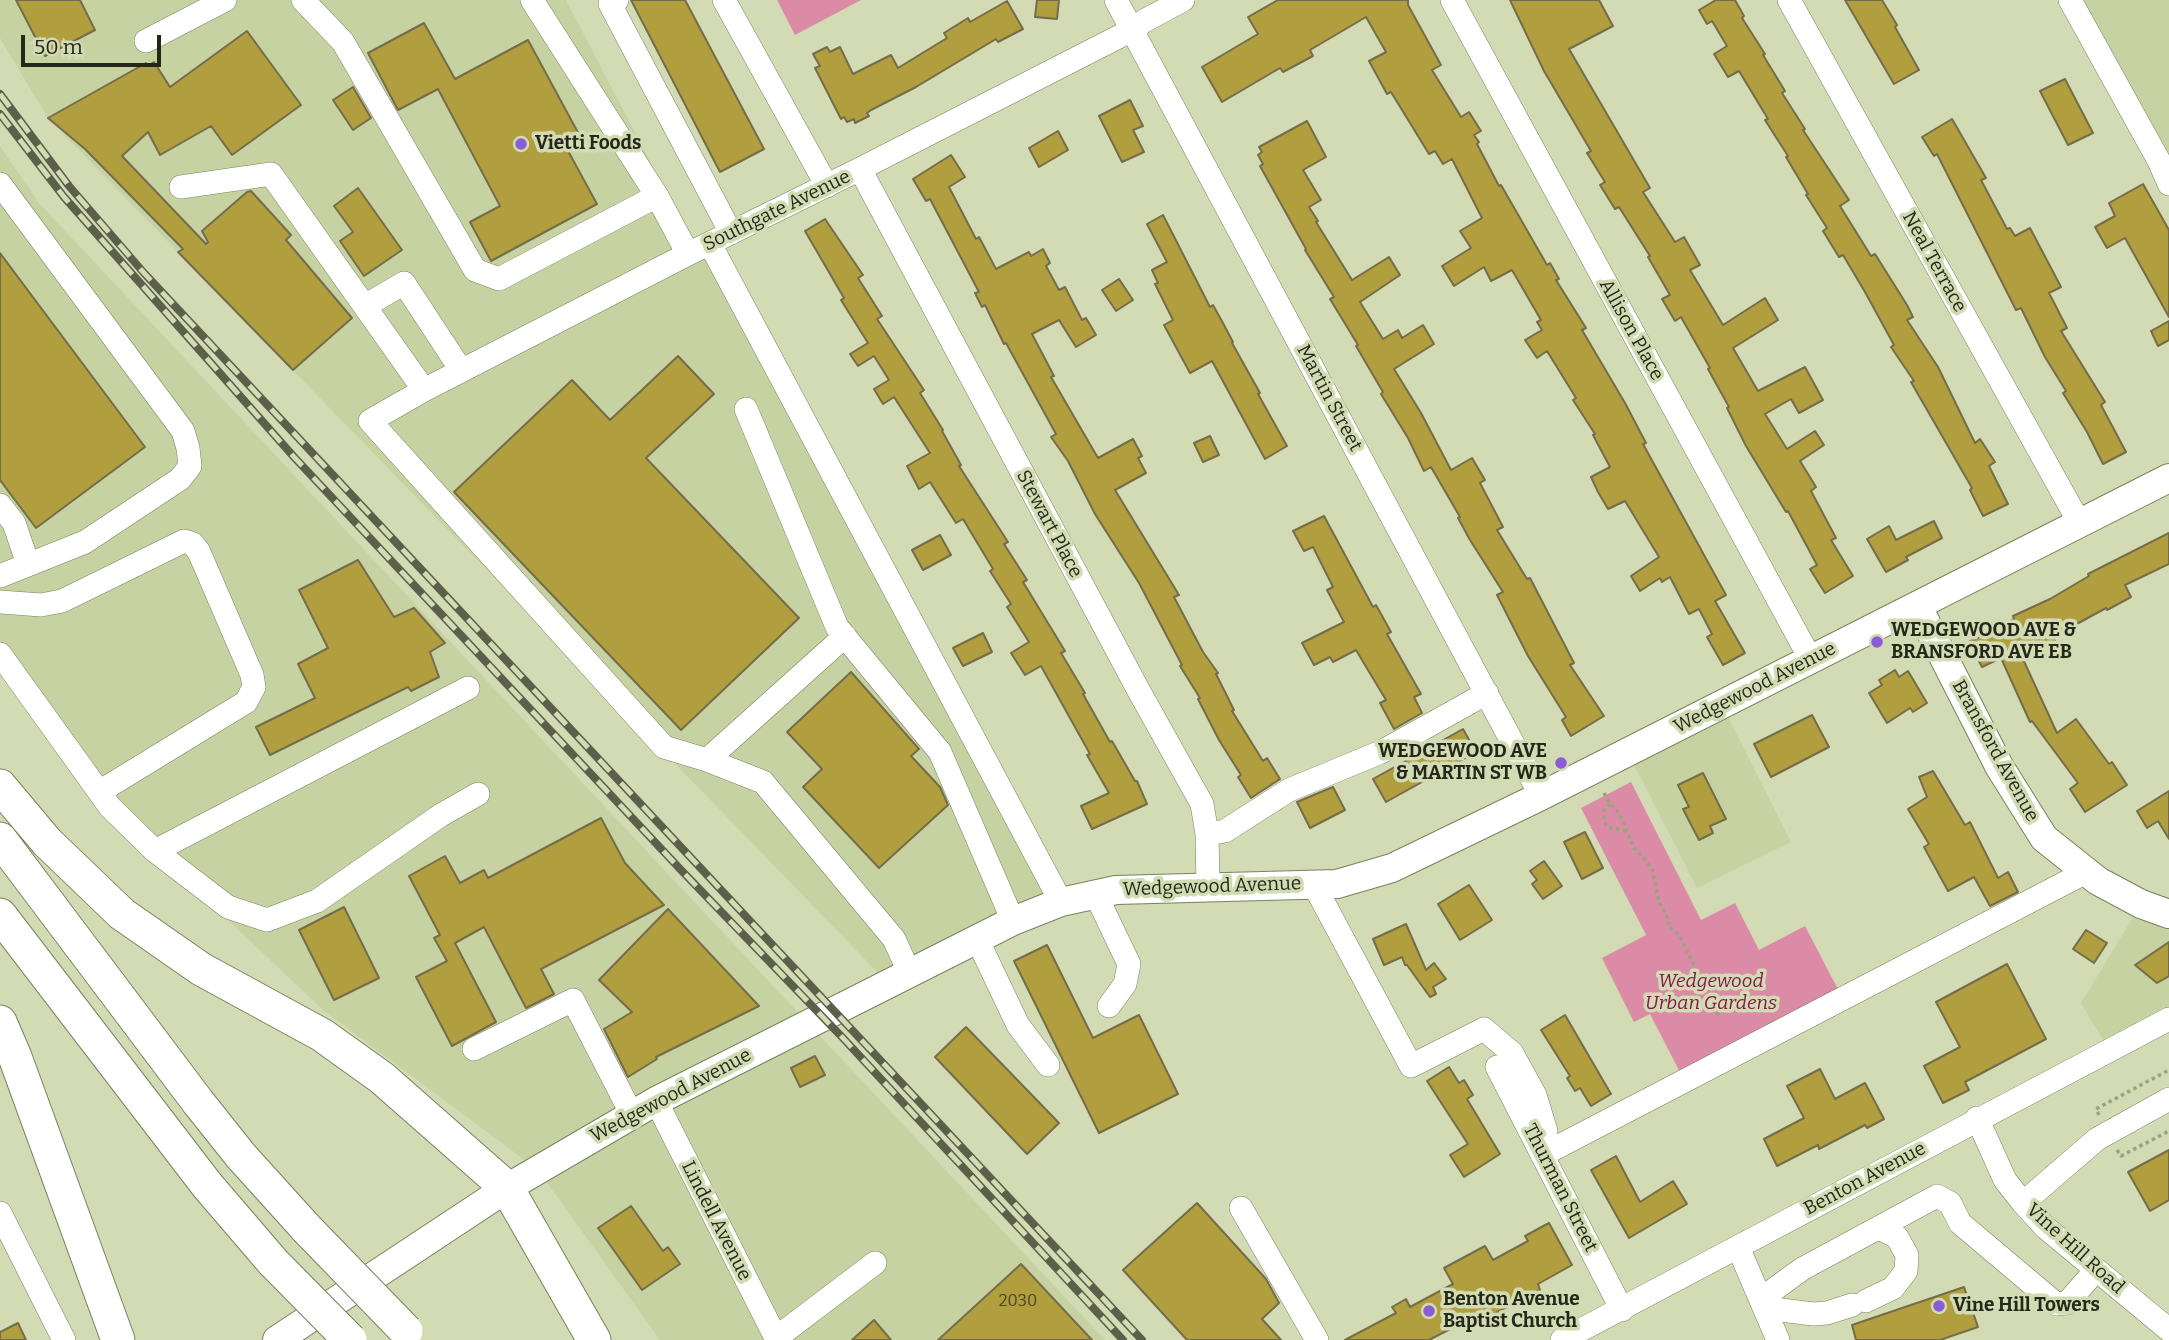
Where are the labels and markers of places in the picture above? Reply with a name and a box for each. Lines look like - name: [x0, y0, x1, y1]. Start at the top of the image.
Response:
- place label: Vietti Foods: [535, 133, 641, 155]
- marker: Vietti Foods: [513, 136, 529, 152]
- place label: WEDGEWOOD AVE & BRANSFORD AVE EB: [1891, 620, 2076, 664]
- marker: WEDGEWOOD AVE & BRANSFORD AVE EB: [1869, 634, 1885, 650]
- place label: WEDGEWOOD AVE & MARTIN ST WB: [1378, 741, 1547, 785]
- marker: WEDGEWOOD AVE & MARTIN ST WB: [1553, 755, 1569, 771]
- place label: Benton Avenue Baptist Church: [1443, 1289, 1580, 1333]
- place label: Vine Hill Towers: [1953, 1295, 2100, 1317]
- marker: Vine Hill Towers: [1931, 1298, 1947, 1314]
- marker: Benton Avenue Baptist Church: [1421, 1303, 1437, 1319]

